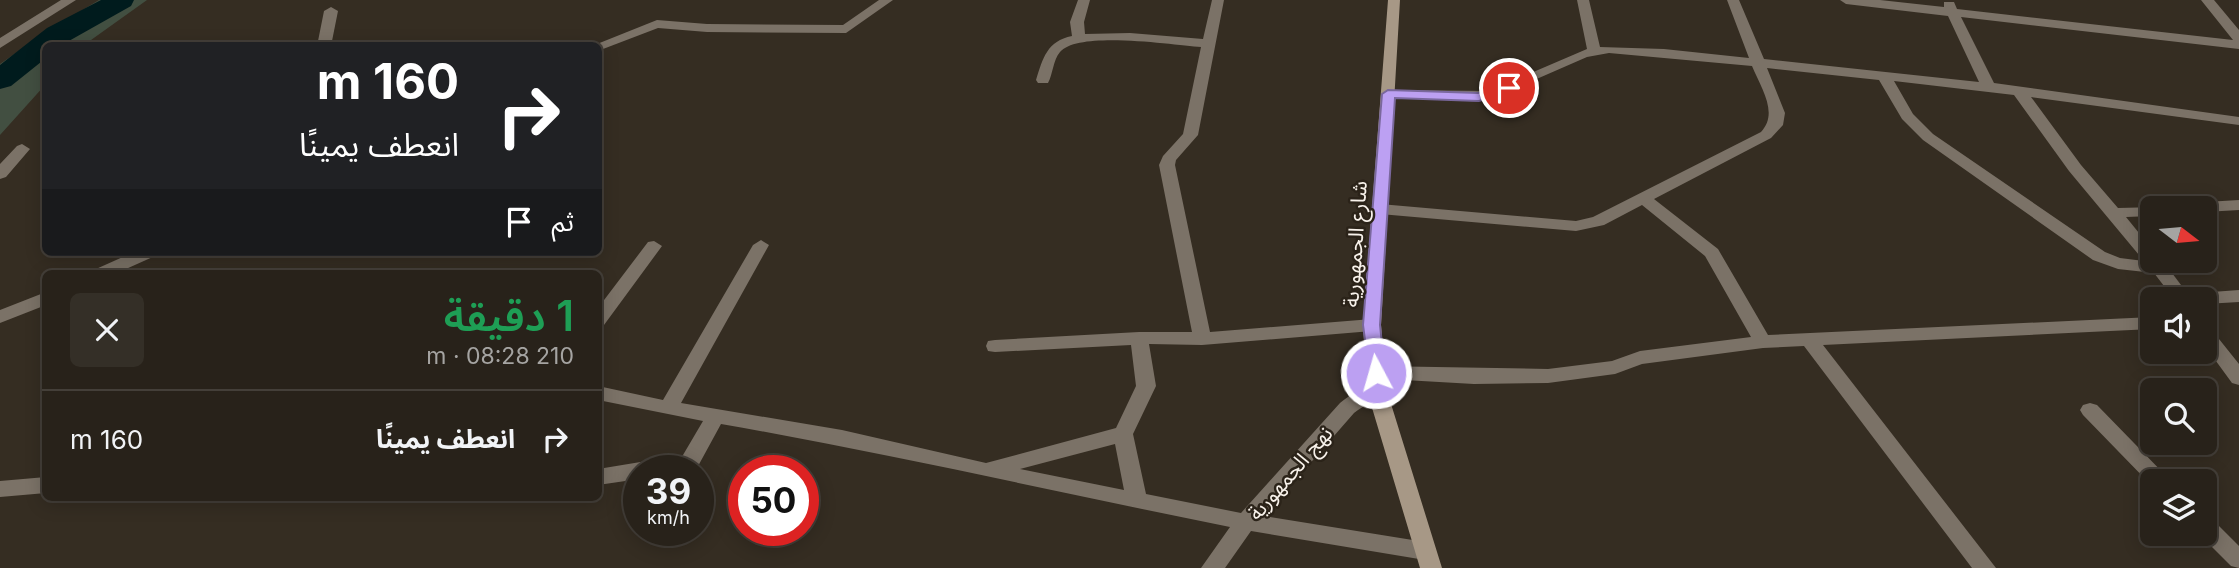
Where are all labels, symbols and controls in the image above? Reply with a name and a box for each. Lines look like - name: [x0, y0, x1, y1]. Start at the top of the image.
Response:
- text: 160 m: [317, 52, 459, 111]
- pin: [1479, 58, 1539, 118]
- icon: arrive: [1490, 69, 1528, 107]
- icon: right: [483, 70, 574, 161]
- text: انعطف يمينًا: [299, 125, 459, 164]
- street label: شارع الجمهورية: [1338, 180, 1375, 308]
- north arrow: [2140, 196, 2217, 273]
- map controls: [2140, 196, 2217, 546]
- icon: arrive: [500, 203, 538, 241]
- text: ثم: [552, 206, 574, 237]
- button: sound: [2140, 287, 2217, 364]
- text: 1 دقيقة: [444, 290, 574, 341]
- button: close: [70, 293, 144, 367]
- position arrow: [1339, 336, 1413, 410]
- text: 210 m · 08:28: [426, 342, 574, 370]
- button: search: [2140, 378, 2217, 455]
- icon: right: [536, 420, 574, 458]
- street label: نهج الجمهورية: [1243, 421, 1340, 527]
- text: انعطف يمينًا: [376, 423, 515, 454]
- text: 160 m: [70, 424, 143, 455]
- speed limit sign: 50: [728, 455, 819, 546]
- button: layers: [2140, 469, 2217, 546]
- text: 39: [646, 470, 691, 512]
- text: km/h: [647, 507, 690, 528]

